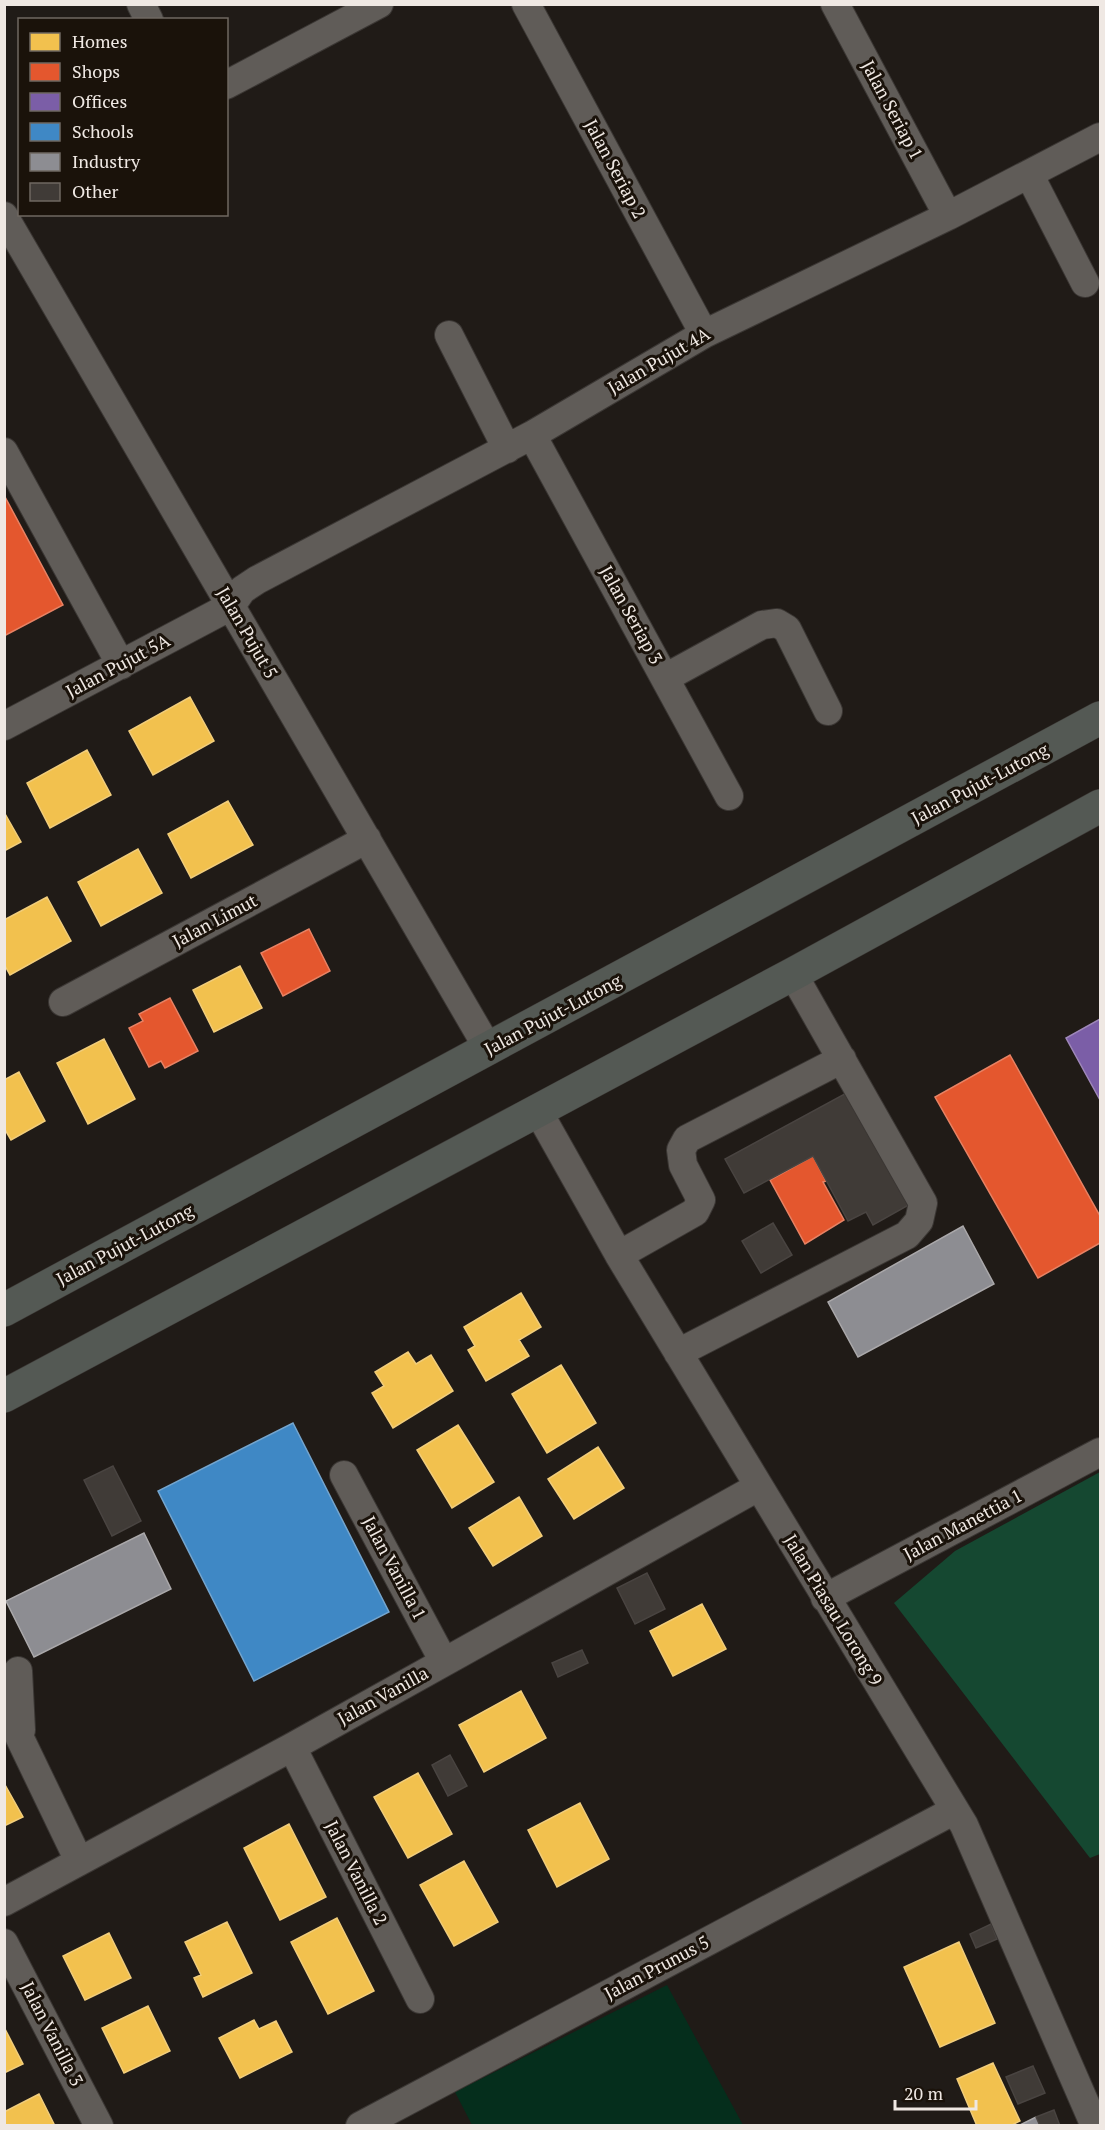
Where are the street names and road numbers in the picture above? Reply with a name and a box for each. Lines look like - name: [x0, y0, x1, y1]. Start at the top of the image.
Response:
- street label: Jalan Seriap 1: [857, 56, 929, 163]
- street label: Jalan Seriap 2: [580, 115, 652, 222]
- street label: Jalan Pujut 4A: [603, 321, 715, 399]
- street label: Jalan Seriap 3: [595, 561, 669, 668]
- street label: Jalan Pujut 5: [212, 582, 284, 683]
- street label: Jalan Pujut 5A: [61, 627, 174, 703]
- street label: Jalan Pujut-Lutong: [907, 737, 1053, 829]
- street label: Jalan Limut: [168, 888, 261, 952]
- street label: Jalan Pujut-Lutong: [480, 968, 626, 1060]
- street label: Jalan Pujut-Lutong: [52, 1198, 198, 1290]
- street label: Jalan Manettia 1: [899, 1483, 1026, 1565]
- street label: Jalan Vanilla 1: [357, 1511, 432, 1624]
- street label: Jalan Piasau Lorong 9: [779, 1529, 889, 1690]
- street label: Jalan Vanilla: [333, 1660, 432, 1730]
- street label: Jalan Vanilla 2: [320, 1816, 394, 1929]
- street label: Jalan Prunus 5: [600, 1929, 713, 2005]
- street label: Jalan Vanilla 3: [16, 1977, 90, 2090]

